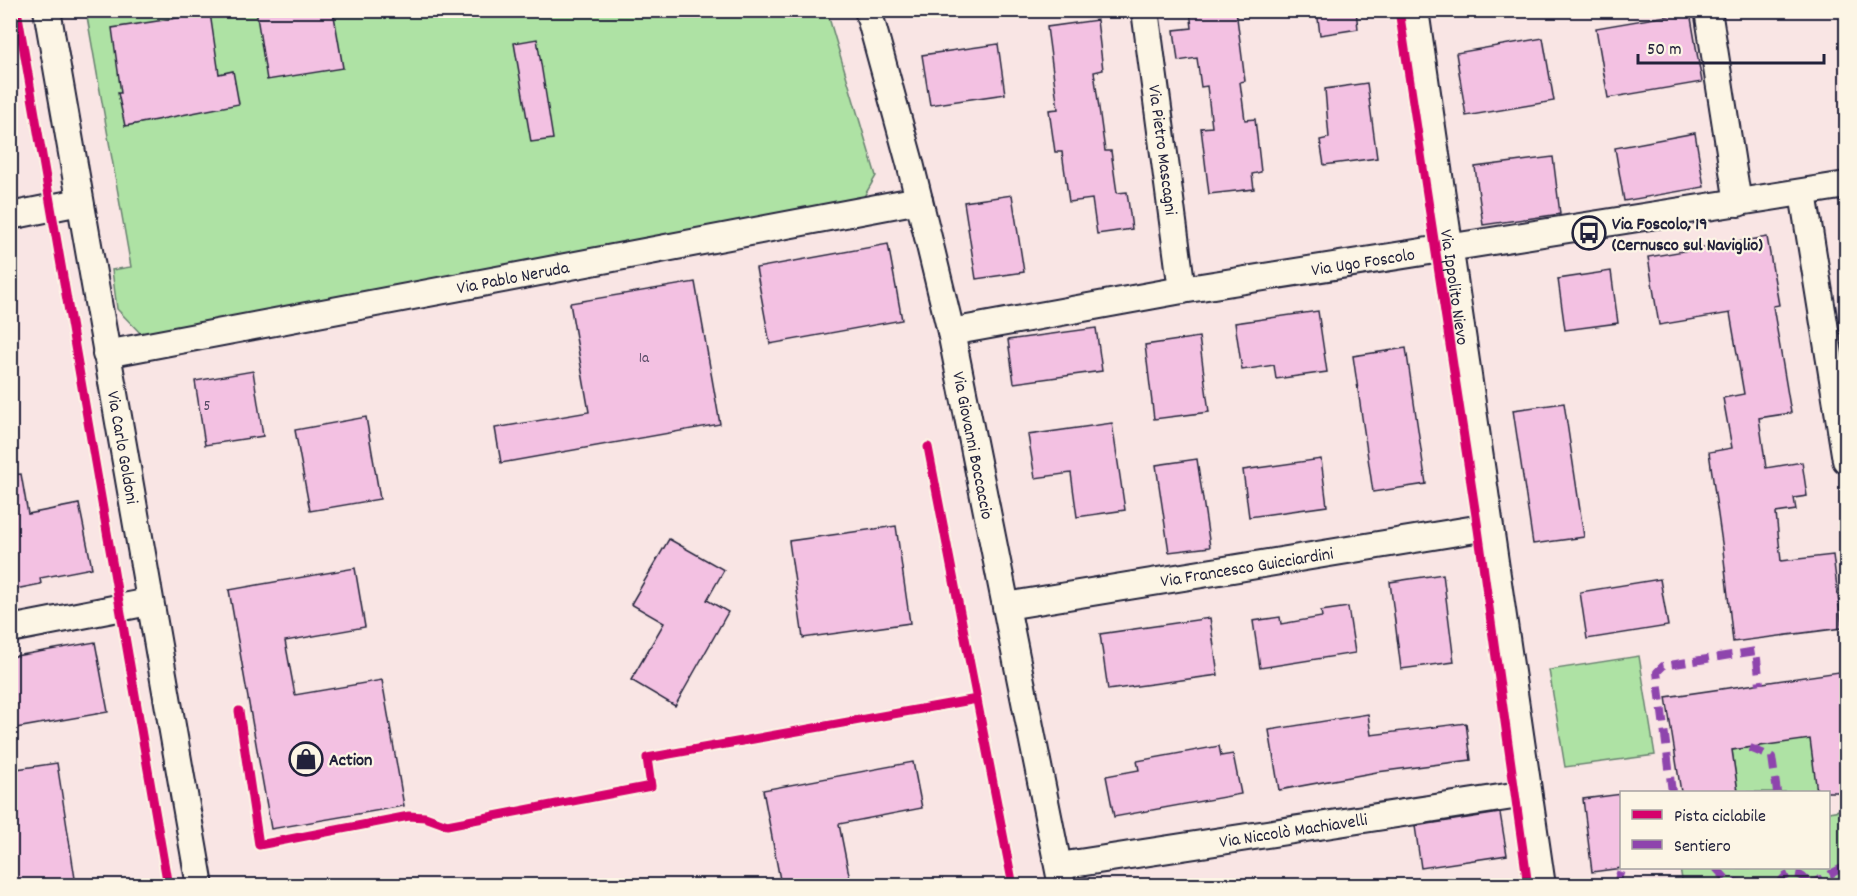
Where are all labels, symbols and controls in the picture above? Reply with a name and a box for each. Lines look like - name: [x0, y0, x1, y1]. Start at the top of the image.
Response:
- scale bar: [1638, 27, 1824, 65]
- text: 50 m: [1647, 38, 1682, 63]
- street label: Via Pietro Mascagni: [1140, 83, 1182, 217]
- place label: Via Foscolo, 19 (Cernusco sul Naviglio): [1612, 213, 1763, 259]
- bus stop icon: Via Foscolo, 19 (Cernusco sul Naviglio): [1571, 215, 1607, 251]
- street label: Via Ippolito Nievo: [1432, 228, 1473, 347]
- street label: Via Ugo Foscolo: [1310, 243, 1417, 284]
- street label: Via Pablo Neruda: [455, 256, 572, 302]
- house number: 1a: [639, 348, 650, 370]
- street label: Via Giovanni Boccaccio: [944, 370, 998, 522]
- street label: Via Carlo Goldoni: [99, 389, 143, 506]
- house number: 5: [204, 396, 211, 418]
- street label: Via Francesco Guicciardini: [1159, 543, 1335, 595]
- shop icon: Action: [288, 741, 324, 777]
- place label: Action: [329, 749, 372, 774]
- legend: [1620, 791, 1830, 869]
- text: Pista ciclabile: [1674, 805, 1766, 830]
- street label: Via Niccolò Machiavelli: [1218, 809, 1369, 856]
- text: Sentiero: [1674, 835, 1731, 860]

